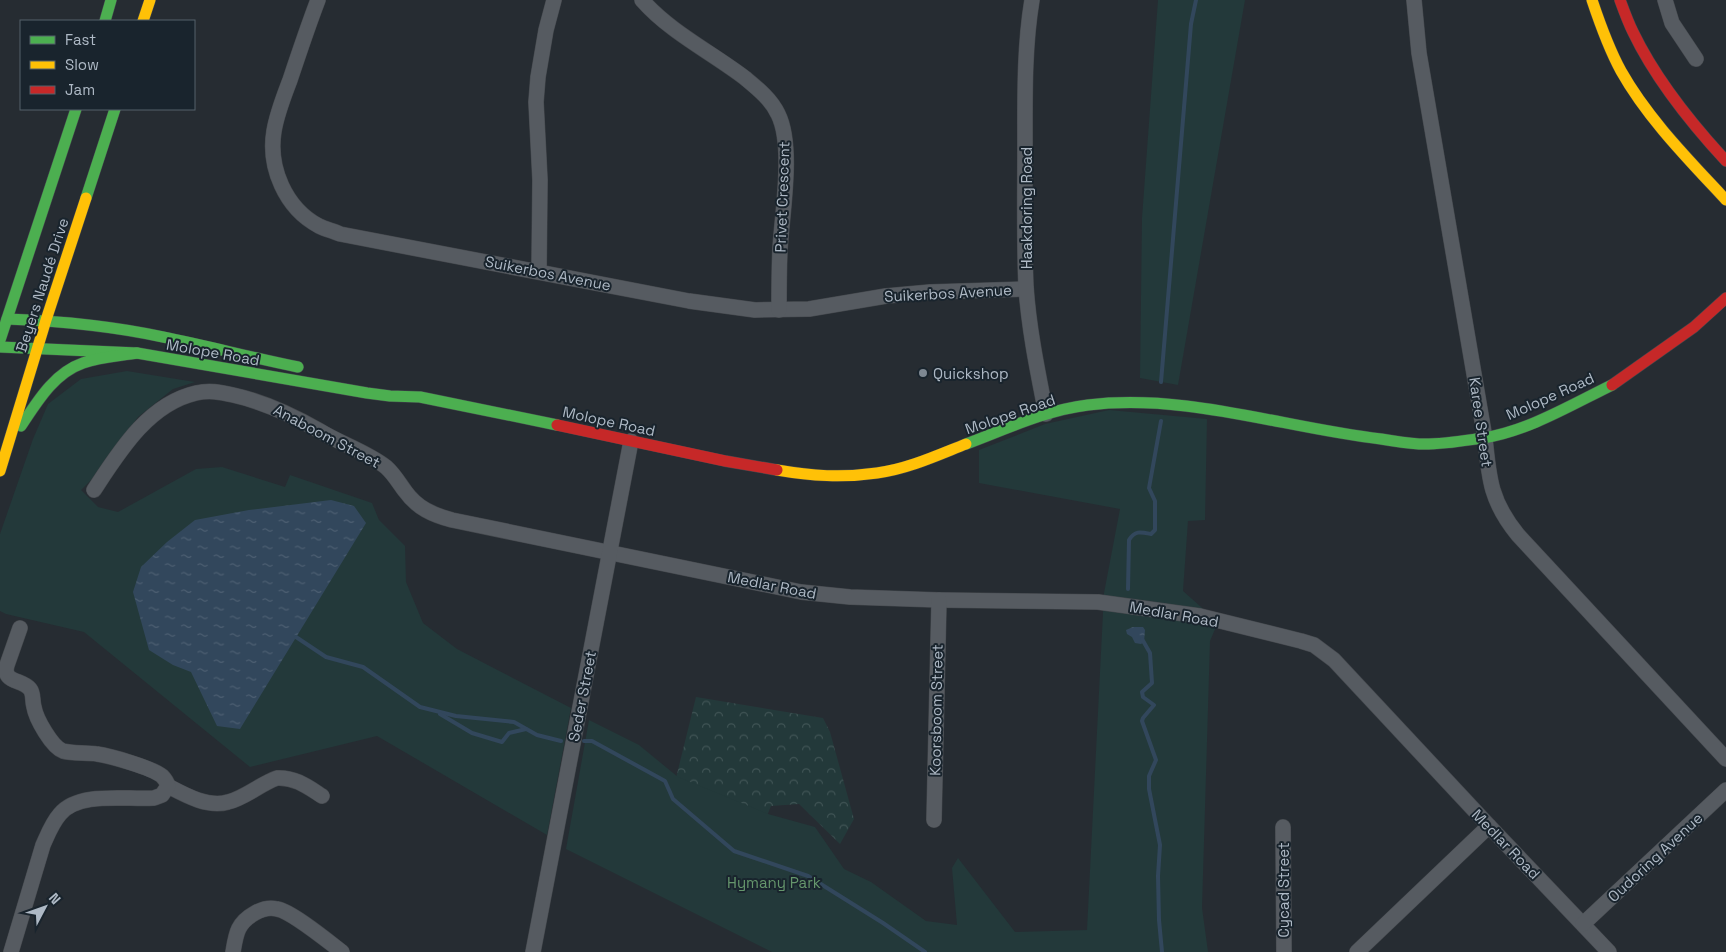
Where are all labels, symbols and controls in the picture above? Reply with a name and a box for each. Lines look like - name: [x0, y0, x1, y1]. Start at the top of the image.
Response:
- legend: [20, 20, 195, 110]
- text: Fast: [65, 30, 96, 49]
- text: Slow: [65, 55, 99, 74]
- text: Jam: [65, 80, 95, 99]
- street label: Privet Crescent: [771, 141, 793, 253]
- street label: Haakdoring Road: [1017, 147, 1036, 269]
- street label: Beyers Naudé Drive: [11, 215, 73, 355]
- street label: Suikerbos Avenue: [483, 251, 613, 295]
- street label: Suikerbos Avenue: [884, 280, 1012, 306]
- street label: Molope Road: [165, 334, 261, 370]
- place label: Quickshop: [933, 364, 1009, 383]
- marker: Quickshop: [917, 367, 929, 379]
- street label: Molope Road: [1503, 368, 1597, 424]
- street label: Karee Street: [1465, 376, 1497, 468]
- street label: Molope Road: [962, 390, 1058, 438]
- street label: Anaboom Street: [270, 400, 384, 472]
- street label: Molope Road: [561, 402, 657, 440]
- street label: Medlar Road: [726, 567, 818, 603]
- street label: Medlar Road: [1128, 597, 1220, 631]
- street label: Koorsboom Street: [925, 644, 947, 776]
- street label: Seder Street: [564, 649, 600, 743]
- street label: Medlar Road: [1468, 805, 1544, 883]
- street label: Oudoring Avenue: [1604, 808, 1707, 906]
- street label: Cycad Street: [1274, 842, 1293, 938]
- park label: Hymany Park: [727, 873, 821, 892]
- north arrow: [20, 882, 70, 932]
- text: N: [45, 889, 65, 908]

